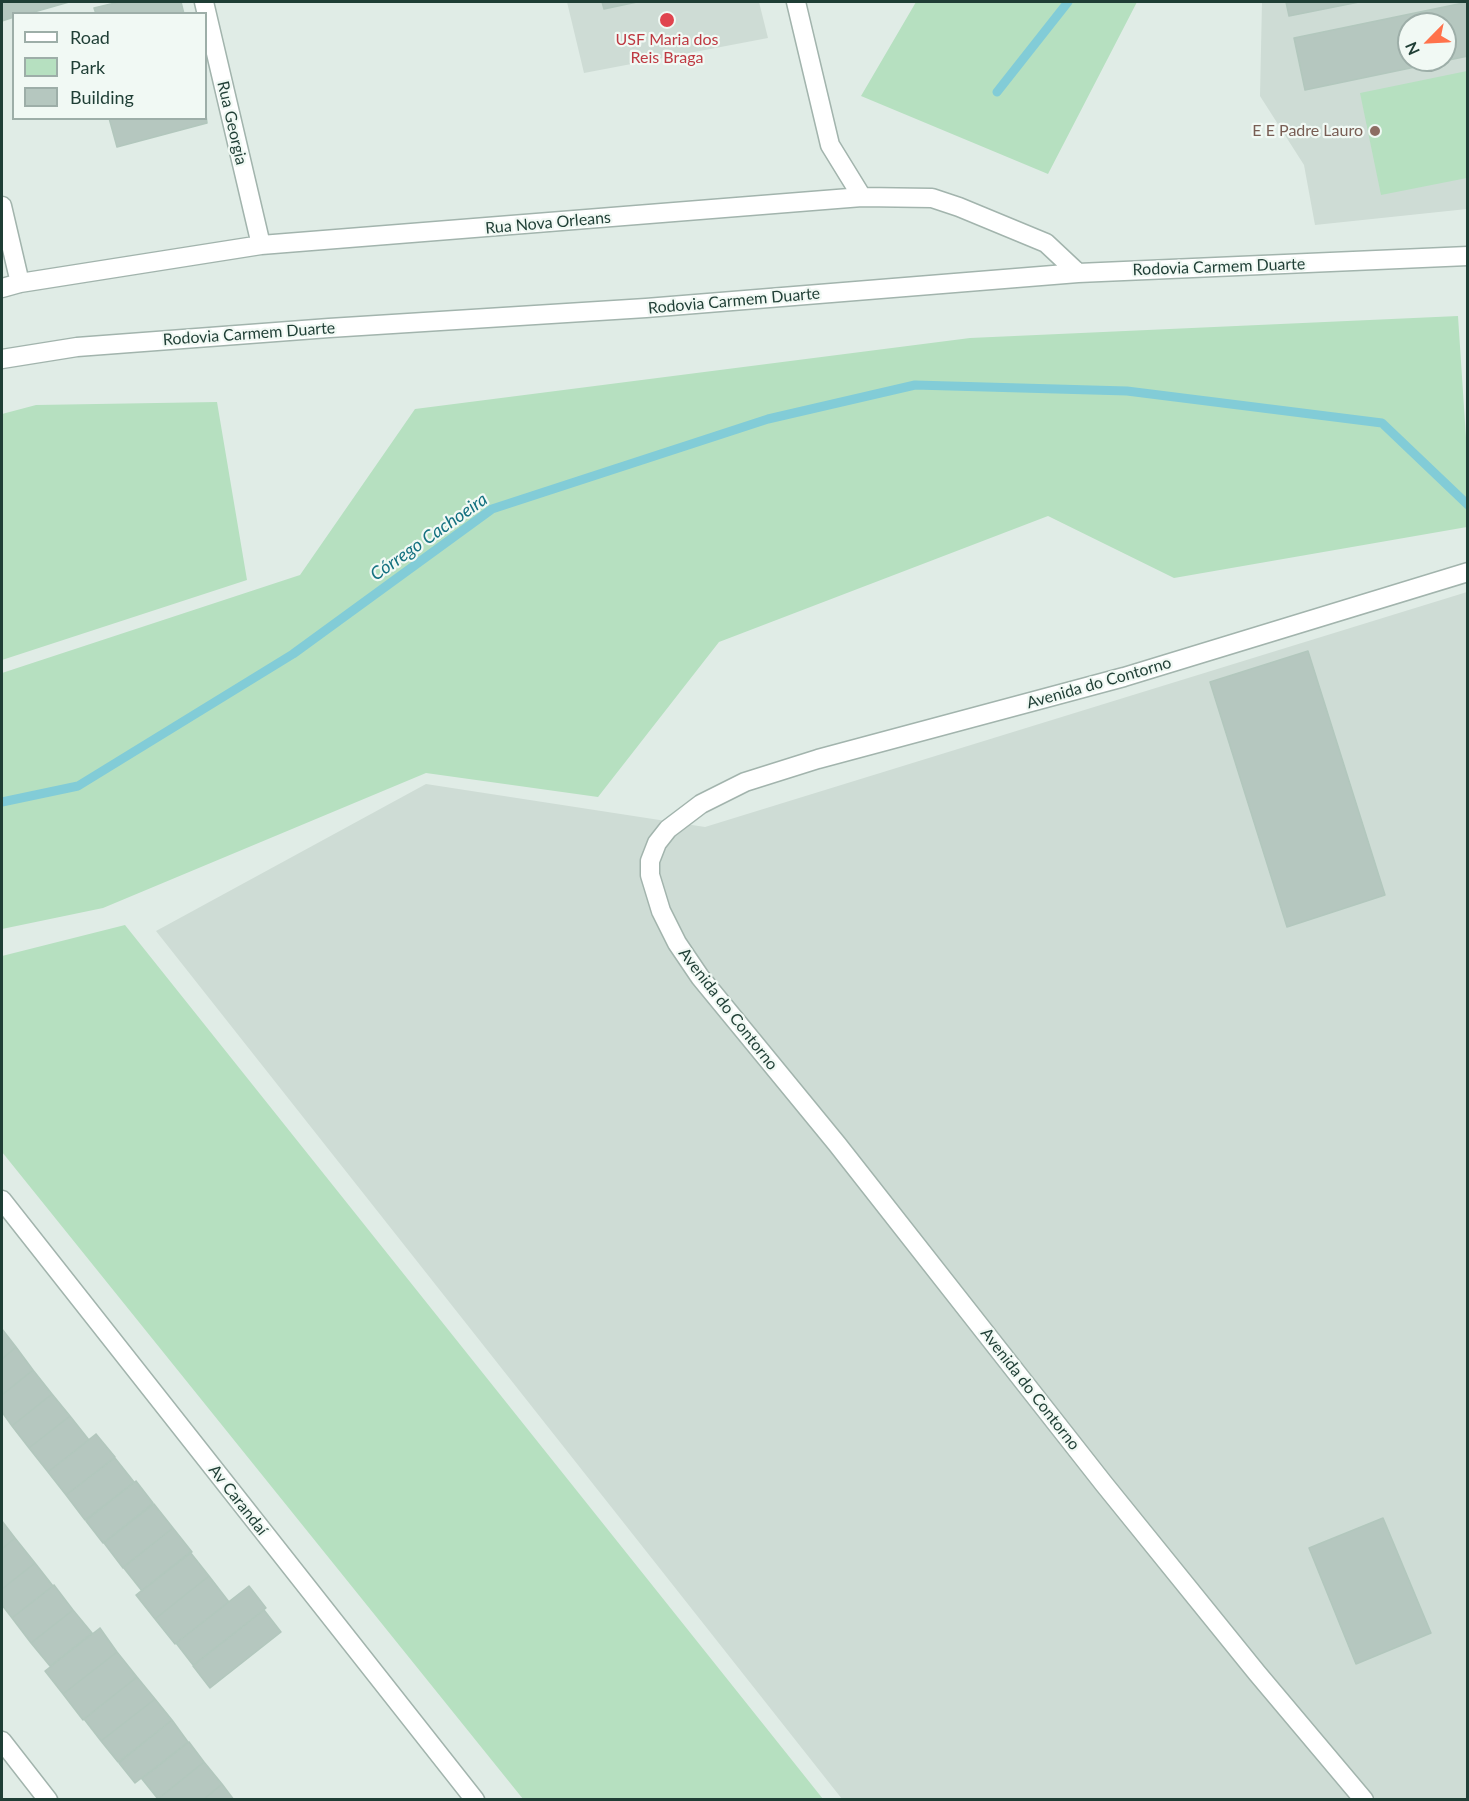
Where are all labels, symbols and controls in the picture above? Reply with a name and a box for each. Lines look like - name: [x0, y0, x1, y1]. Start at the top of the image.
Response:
- marker: USF Maria dos Reis Braga: [658, 11, 676, 29]
- legend: [12, 12, 207, 120]
- north arrow: [1397, 12, 1457, 72]
- text: Road: [70, 26, 110, 48]
- place label: USF Maria dos Reis Braga: [616, 30, 718, 68]
- text: N: [1401, 39, 1423, 58]
- text: Park: [70, 56, 105, 78]
- street label: Rua Georgia: [213, 79, 251, 167]
- text: Building: [70, 86, 134, 108]
- place label: E E Padre Lauro: [1252, 121, 1363, 141]
- marker: E E Padre Lauro: [1368, 124, 1382, 138]
- street label: Rua Nova Orleans: [484, 208, 612, 238]
- street label: Rodovia Carmem Duarte: [1132, 254, 1306, 280]
- street label: Rodovia Carmem Duarte: [647, 284, 821, 318]
- street label: Rodovia Carmem Duarte: [162, 318, 336, 350]
- water label: Córrego Cachoeira: [366, 489, 492, 585]
- street label: Avenida do Contorno: [1024, 653, 1174, 713]
- street label: Avenida do Contorno: [674, 944, 782, 1074]
- street label: Avenida do Contorno: [976, 1324, 1084, 1454]
- street label: Av Carandaí: [204, 1461, 272, 1539]

